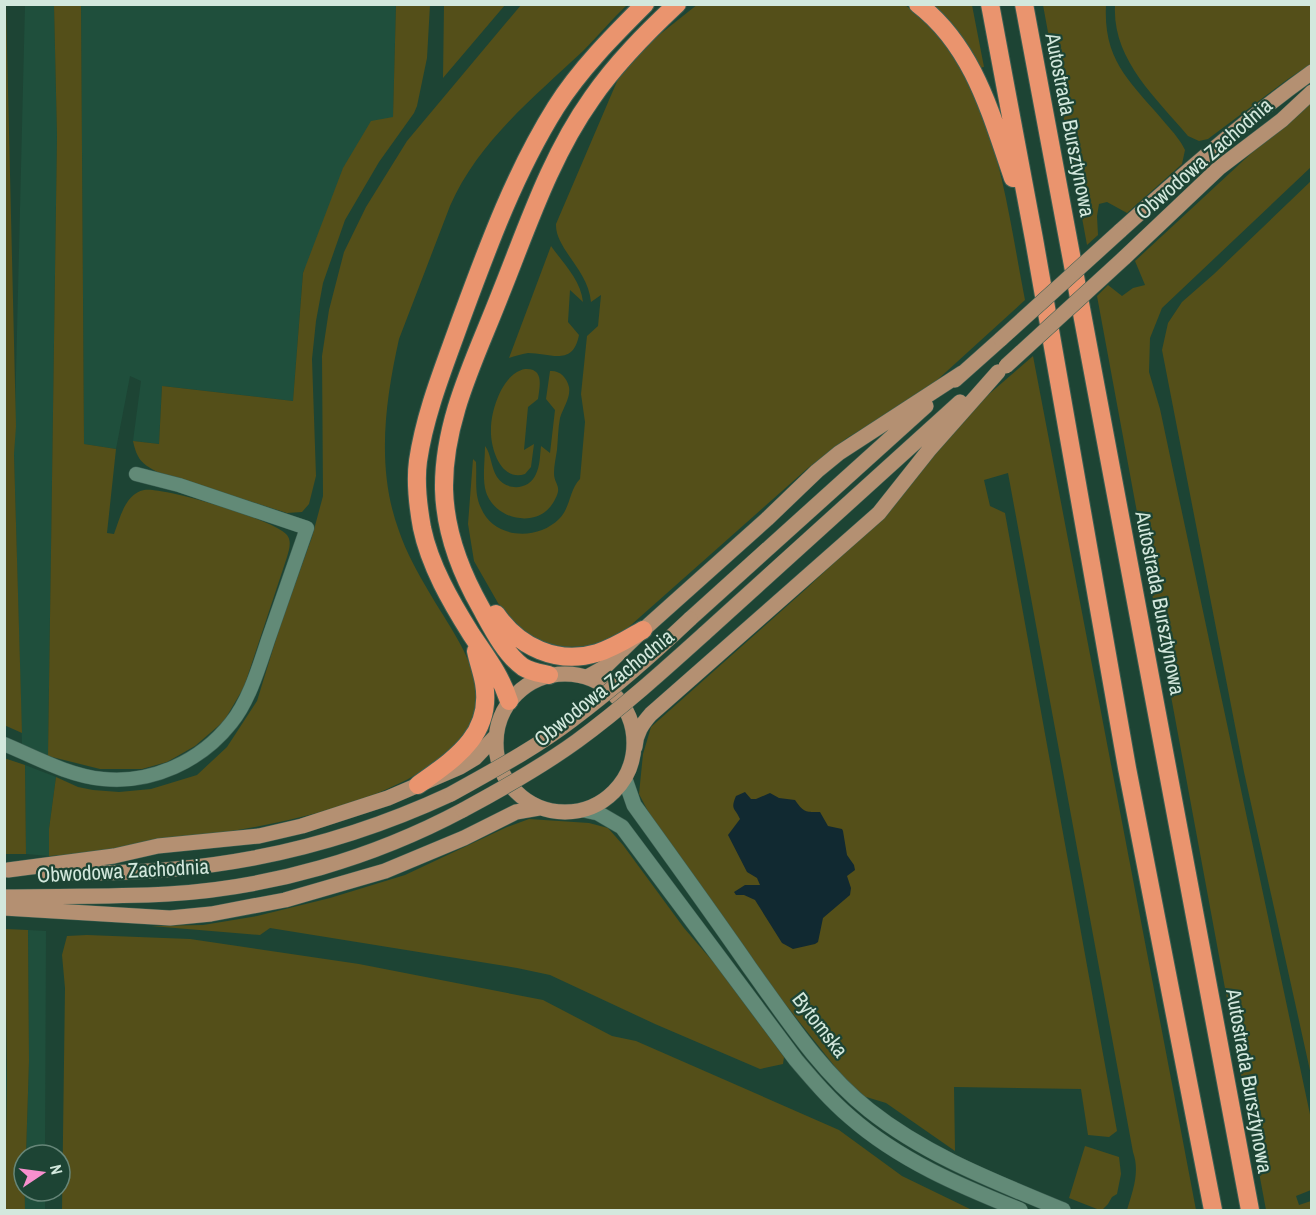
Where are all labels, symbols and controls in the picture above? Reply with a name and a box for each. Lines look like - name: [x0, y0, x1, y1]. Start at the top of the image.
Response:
- street label: Autostrada Bursztynowa: [1038, 30, 1103, 220]
- street label: Obwodowa Zachodnia: [1129, 91, 1279, 226]
- street label: Autostrada Bursztynowa: [1128, 508, 1193, 698]
- street label: Obwodowa Zachodnia: [528, 622, 680, 753]
- street label: Obwodowa Zachodnia: [36, 851, 210, 889]
- street label: Bytomska: [786, 986, 855, 1064]
- street label: Autostrada Bursztynowa: [1219, 986, 1280, 1176]
- north arrow: [12, 1143, 72, 1203]
- text: N: [45, 1163, 68, 1177]

